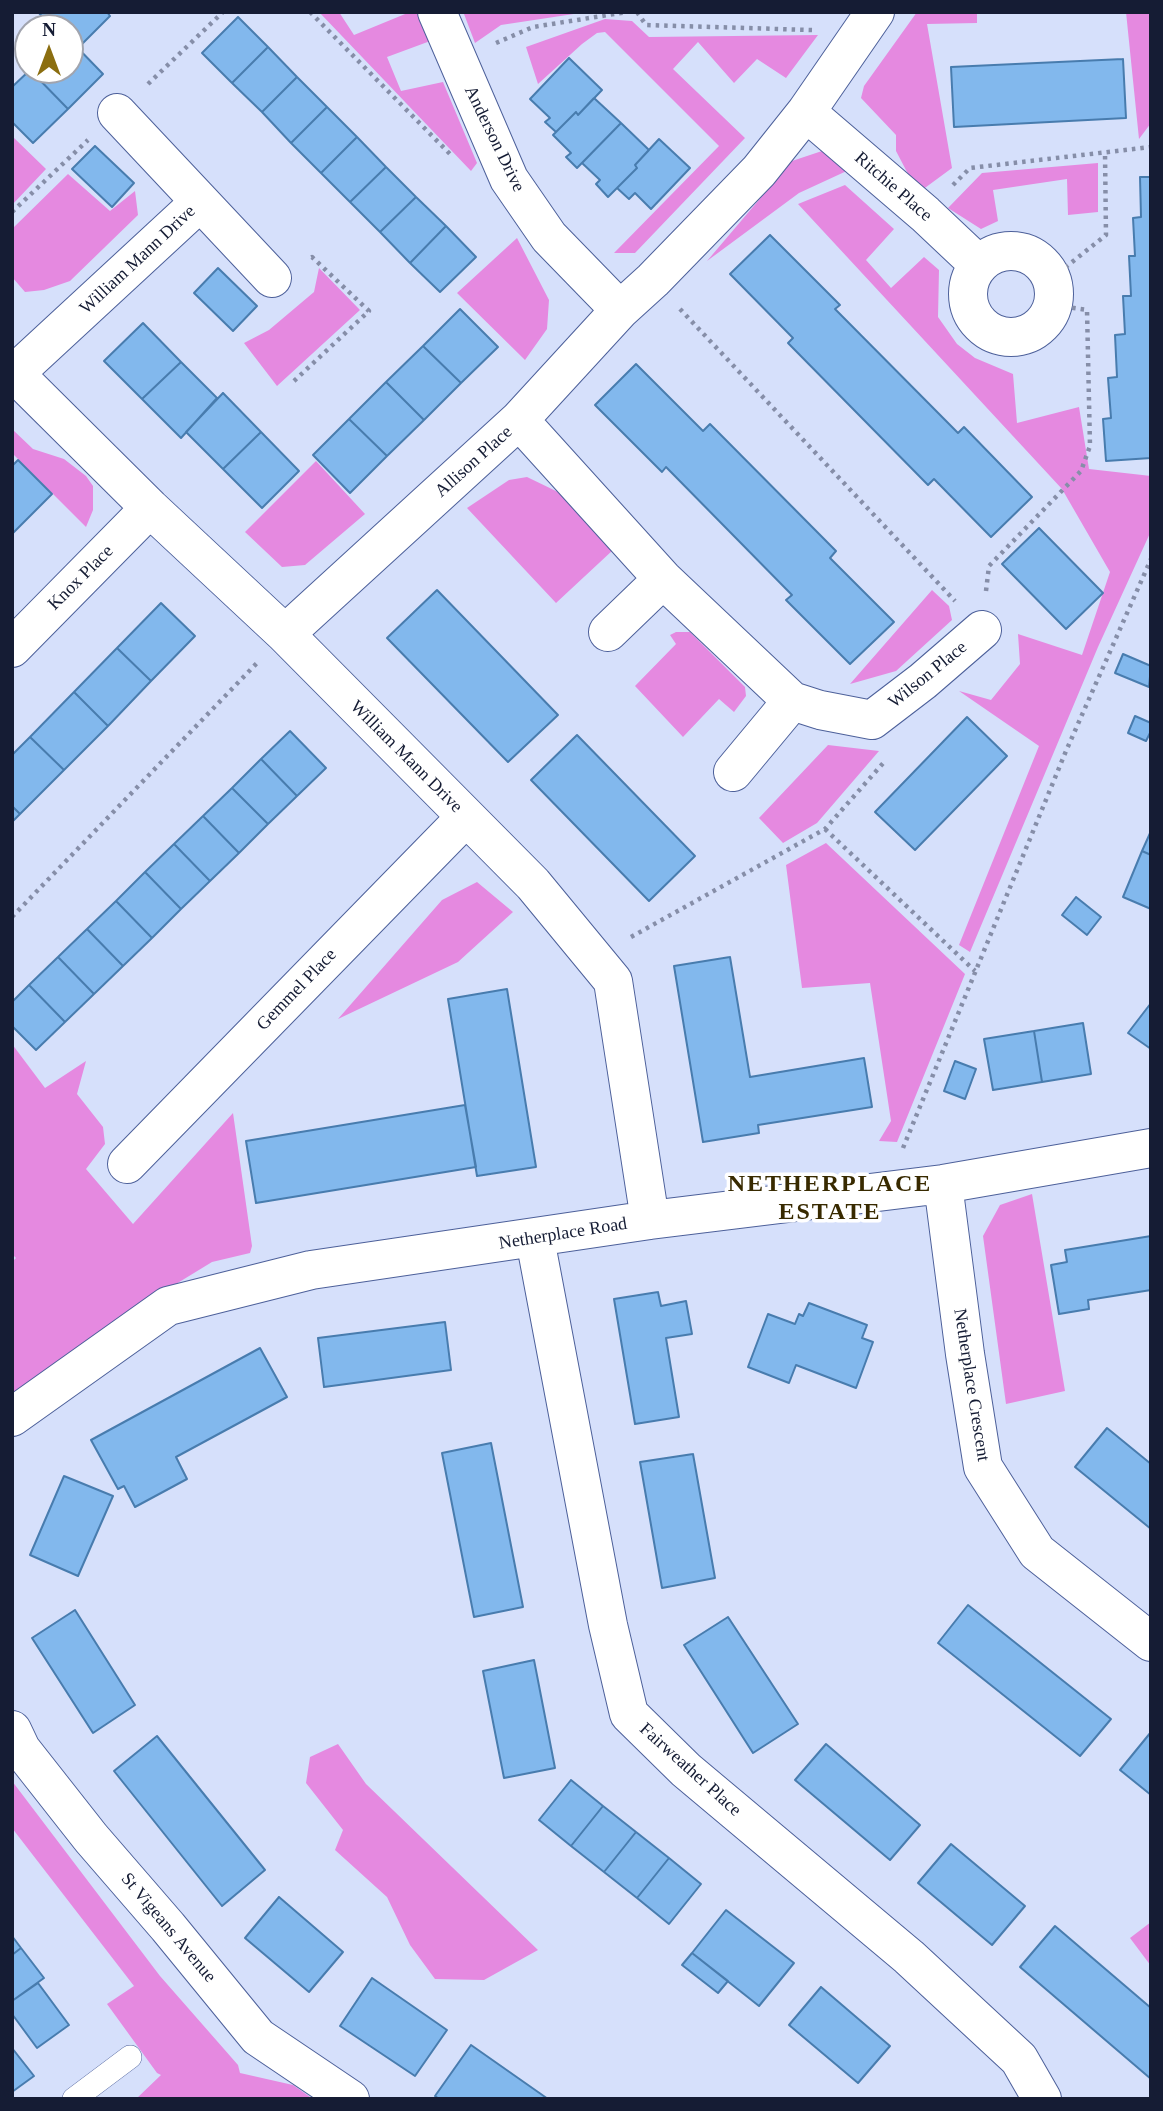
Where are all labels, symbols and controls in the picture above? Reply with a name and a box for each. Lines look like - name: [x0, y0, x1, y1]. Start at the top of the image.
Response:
- north arrow: [14, 14, 84, 84]
- text: N: [42, 19, 56, 40]
- street label: Anderson Drive: [459, 82, 529, 196]
- street label: Ritchie Place: [850, 148, 936, 226]
- street label: William Mann Drive: [76, 201, 200, 319]
- street label: Allison Place: [431, 422, 517, 502]
- street label: Knox Place: [44, 541, 118, 615]
- street label: Wilson Place: [884, 637, 972, 713]
- street label: William Mann Drive: [345, 696, 467, 818]
- street label: Gemmel Place: [253, 945, 341, 1035]
- district label: NETHERPLACE ESTATE: [729, 1171, 931, 1227]
- street label: Netherplace Road: [497, 1213, 629, 1255]
- street label: Netherplace Crescent: [948, 1307, 994, 1463]
- street label: Fairweather Place: [635, 1719, 745, 1821]
- street label: St Vigeans Avenue: [116, 1869, 220, 1987]

